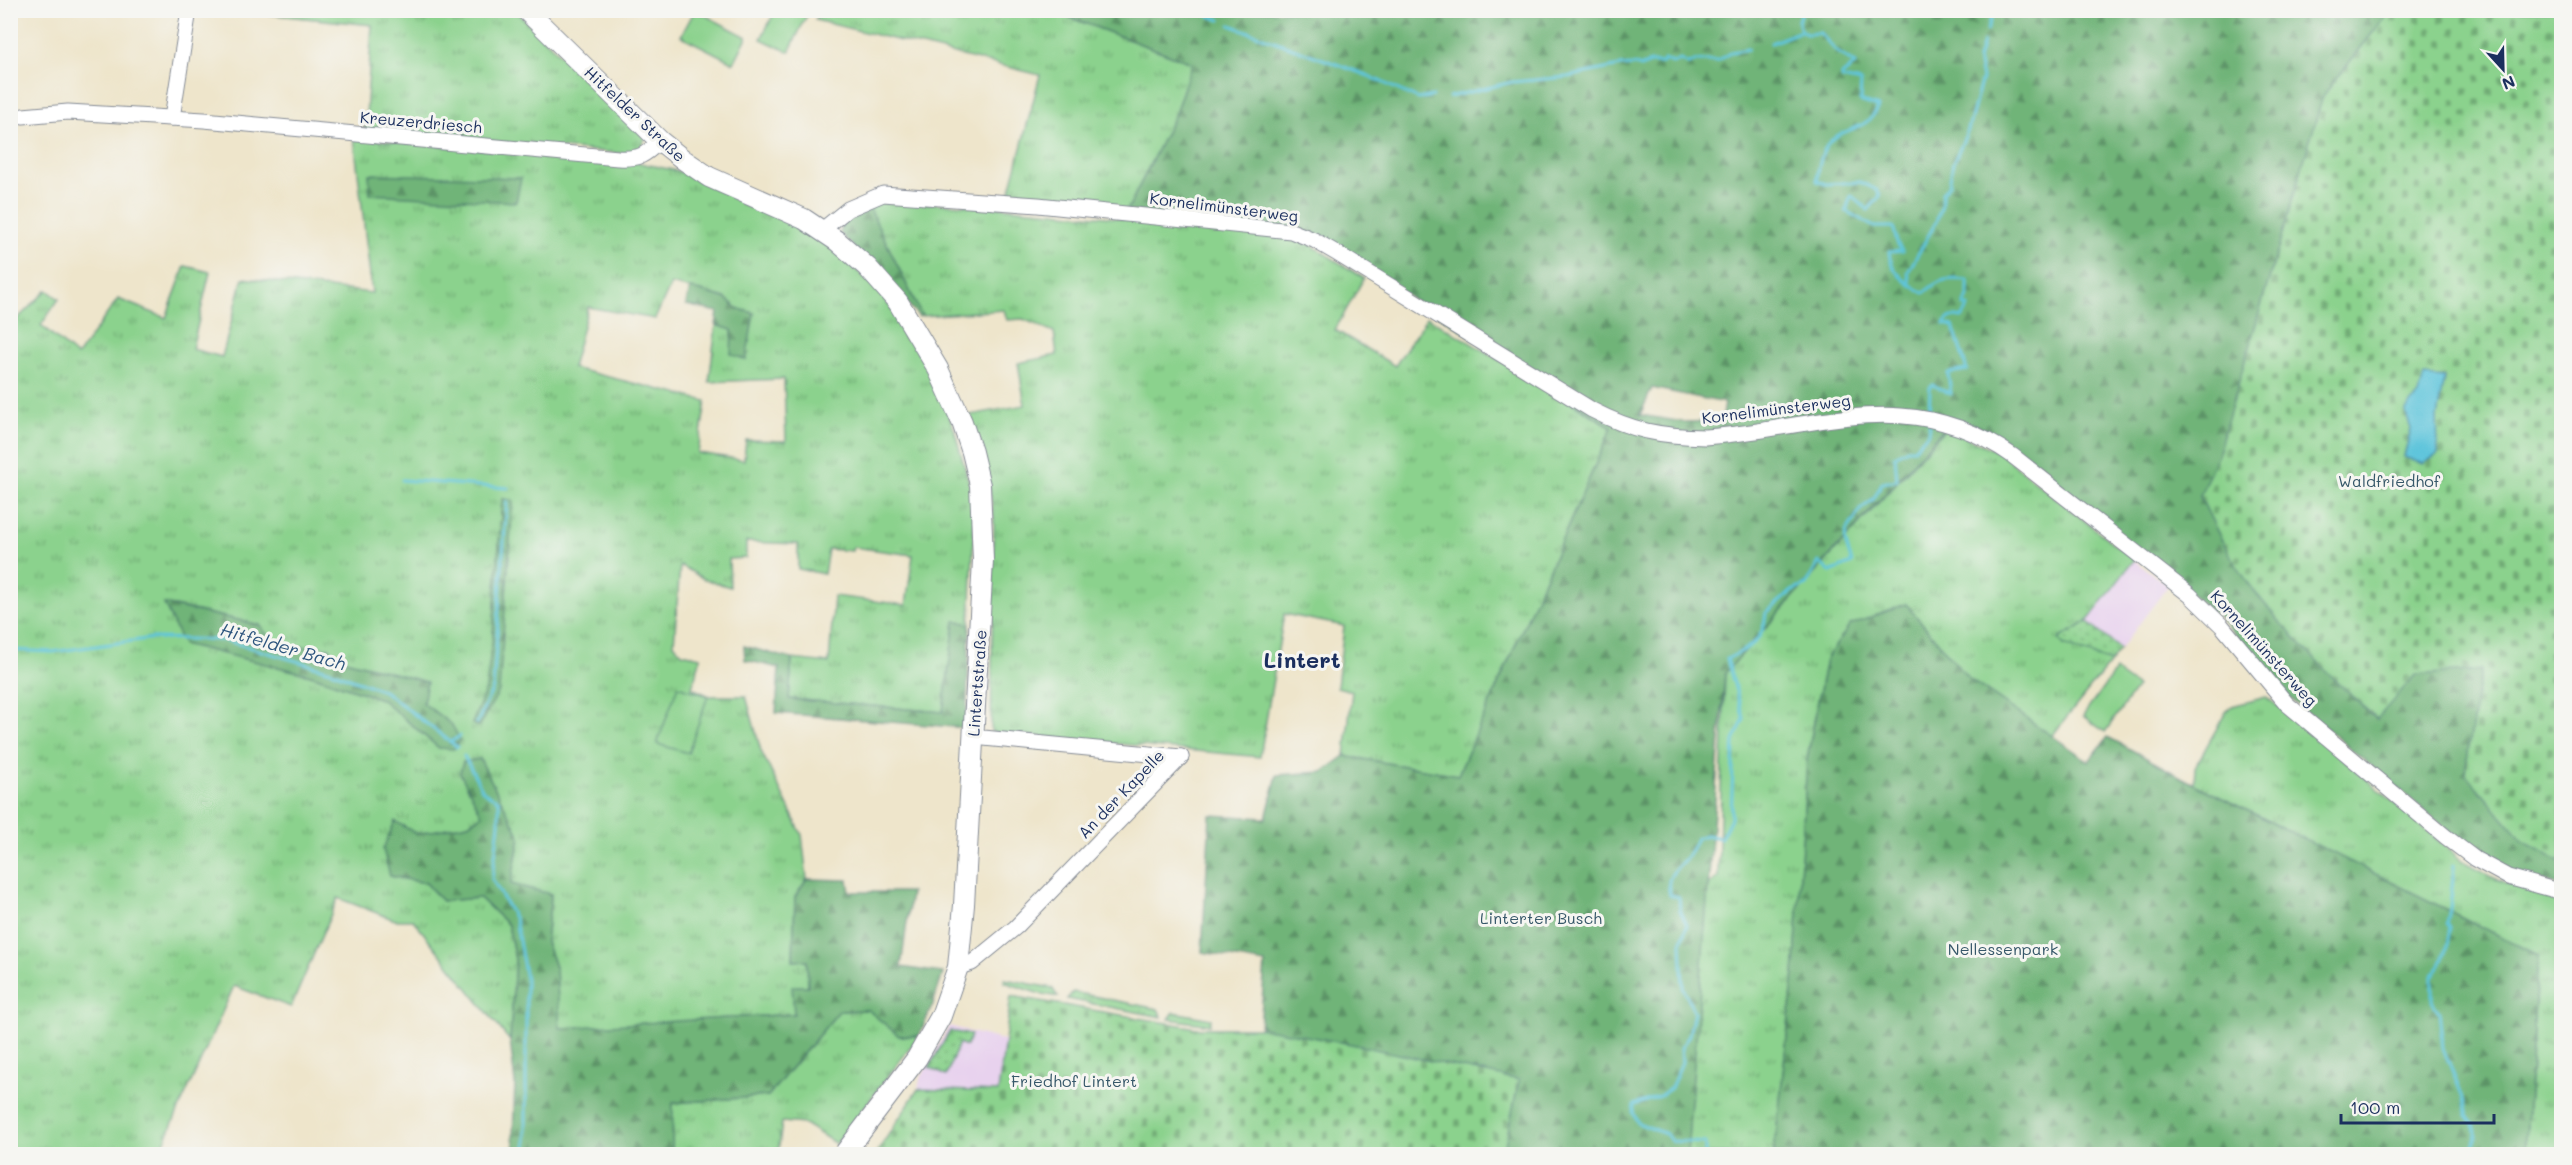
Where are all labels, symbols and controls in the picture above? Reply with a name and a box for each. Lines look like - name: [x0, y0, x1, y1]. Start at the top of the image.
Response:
- north arrow: [2473, 39, 2533, 99]
- street label: Hitfelder Straße: [580, 61, 690, 166]
- text: N: [2499, 71, 2518, 95]
- street label: Kreuzerdriesch: [359, 106, 483, 137]
- street label: Kornelimünsterweg: [1149, 187, 1300, 226]
- street label: Kornelimünsterweg: [1700, 389, 1851, 428]
- park label: Waldfriedhof: [2338, 470, 2441, 491]
- street label: Kornelimünsterweg: [2207, 585, 2322, 710]
- water label: Hitfelder Bach: [218, 617, 349, 675]
- street label: Lintertstraße: [962, 629, 991, 737]
- district label: Lintert: [1264, 645, 1341, 674]
- street label: An der Kapelle: [1073, 745, 1168, 843]
- park label: Linterter Busch: [1480, 907, 1602, 928]
- park label: Nellessenpark: [1948, 938, 2058, 959]
- park label: Friedhof Lintert: [1011, 1070, 1137, 1091]
- scale bar: [2341, 1087, 2494, 1125]
- text: 100 m: [2350, 1095, 2400, 1119]

